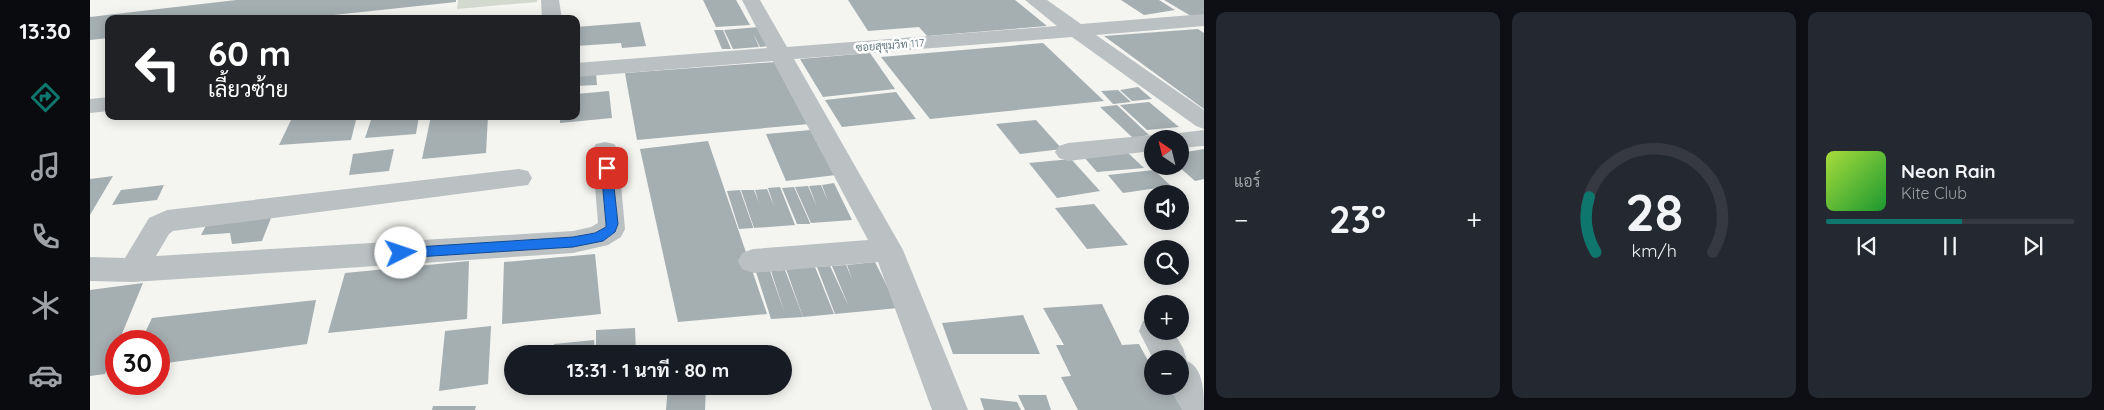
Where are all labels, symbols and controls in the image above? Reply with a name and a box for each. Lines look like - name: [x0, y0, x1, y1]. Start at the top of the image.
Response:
- text: 13:30: [19, 17, 71, 45]
- text: 60 m: [208, 31, 291, 75]
- icon: left: [125, 35, 190, 100]
- street label: ซอยสุขุมวิท 117: [855, 36, 925, 56]
- text: เลี้ยวซ้าย: [208, 75, 288, 103]
- icon: directions: [28, 80, 63, 115]
- north arrow: [1144, 130, 1189, 175]
- map controls: [1144, 130, 1189, 395]
- pin: [586, 147, 628, 189]
- icon: music: [28, 149, 63, 184]
- icon: arrive: [593, 154, 621, 182]
- text: Neon Rain: [1901, 159, 1996, 183]
- text: แอร์: [1234, 171, 1260, 191]
- text: 28: [1625, 179, 1683, 244]
- text: Kite Club: [1901, 183, 1967, 203]
- button: sound: [1144, 185, 1189, 230]
- text: 23°: [1329, 195, 1386, 243]
- text: −: [1234, 202, 1249, 237]
- text: +: [1466, 202, 1482, 237]
- icon: phone: [28, 219, 63, 254]
- position arrow: [374, 226, 426, 278]
- icon: previous: [1853, 232, 1881, 260]
- icon: pause: [1936, 232, 1964, 260]
- icon: next: [2019, 232, 2047, 260]
- text: km/h: [1631, 239, 1677, 261]
- button: search: [1144, 240, 1189, 285]
- icon: climate: [28, 288, 63, 323]
- button: +: [1144, 295, 1189, 340]
- speed limit sign: 30: [105, 330, 170, 395]
- button: −: [1144, 350, 1189, 395]
- icon: car: [28, 358, 63, 393]
- text: 13:31 · 1 นาที · 80 m: [567, 358, 729, 382]

